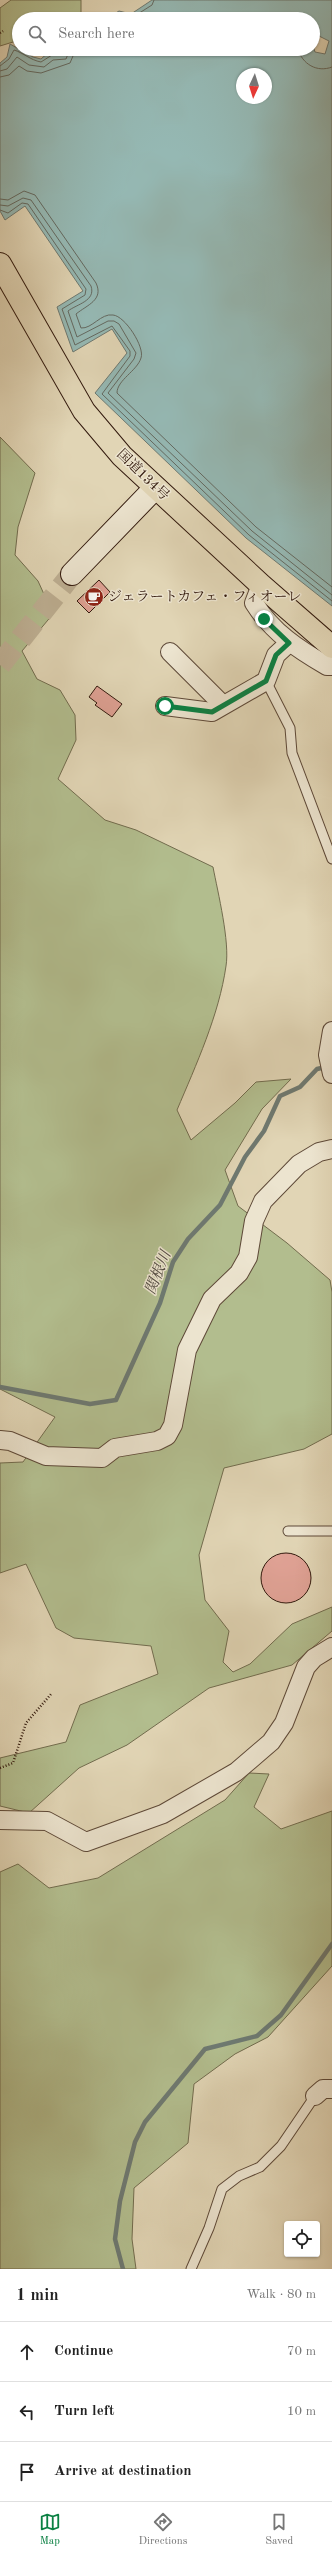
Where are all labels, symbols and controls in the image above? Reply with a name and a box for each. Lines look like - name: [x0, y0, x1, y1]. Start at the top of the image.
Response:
- search box: [12, 12, 320, 56]
- icon: search: [26, 23, 48, 45]
- text: Search here: [58, 27, 135, 42]
- north arrow: [236, 68, 272, 104]
- street label: 国道134号: [114, 446, 172, 503]
- cafe icon: ジェラートカフェ・フィオーレ: [83, 586, 105, 608]
- place label: ジェラートカフェ・フィオーレ: [108, 589, 301, 604]
- route end: [255, 610, 273, 628]
- route start: [156, 697, 174, 715]
- water label: 関根川: [142, 1247, 175, 1297]
- map controls: [284, 2221, 320, 2257]
- button: locate: [284, 2221, 320, 2257]
- text: 1 min: [16, 2287, 59, 2304]
- text: Walk · 80 m: [247, 2288, 316, 2301]
- icon: ahead: [16, 2341, 38, 2363]
- text: Continue: [54, 2344, 113, 2359]
- text: 70 m: [287, 2345, 316, 2358]
- icon: left: [16, 2401, 38, 2423]
- text: Turn left: [54, 2404, 114, 2419]
- text: 10 m: [287, 2405, 316, 2418]
- icon: arrive: [16, 2461, 38, 2483]
- text: Arrive at destination: [54, 2464, 192, 2479]
- tab: Map: [39, 2511, 61, 2549]
- tab: Directions: [139, 2511, 187, 2549]
- tab: Saved: [265, 2511, 293, 2549]

